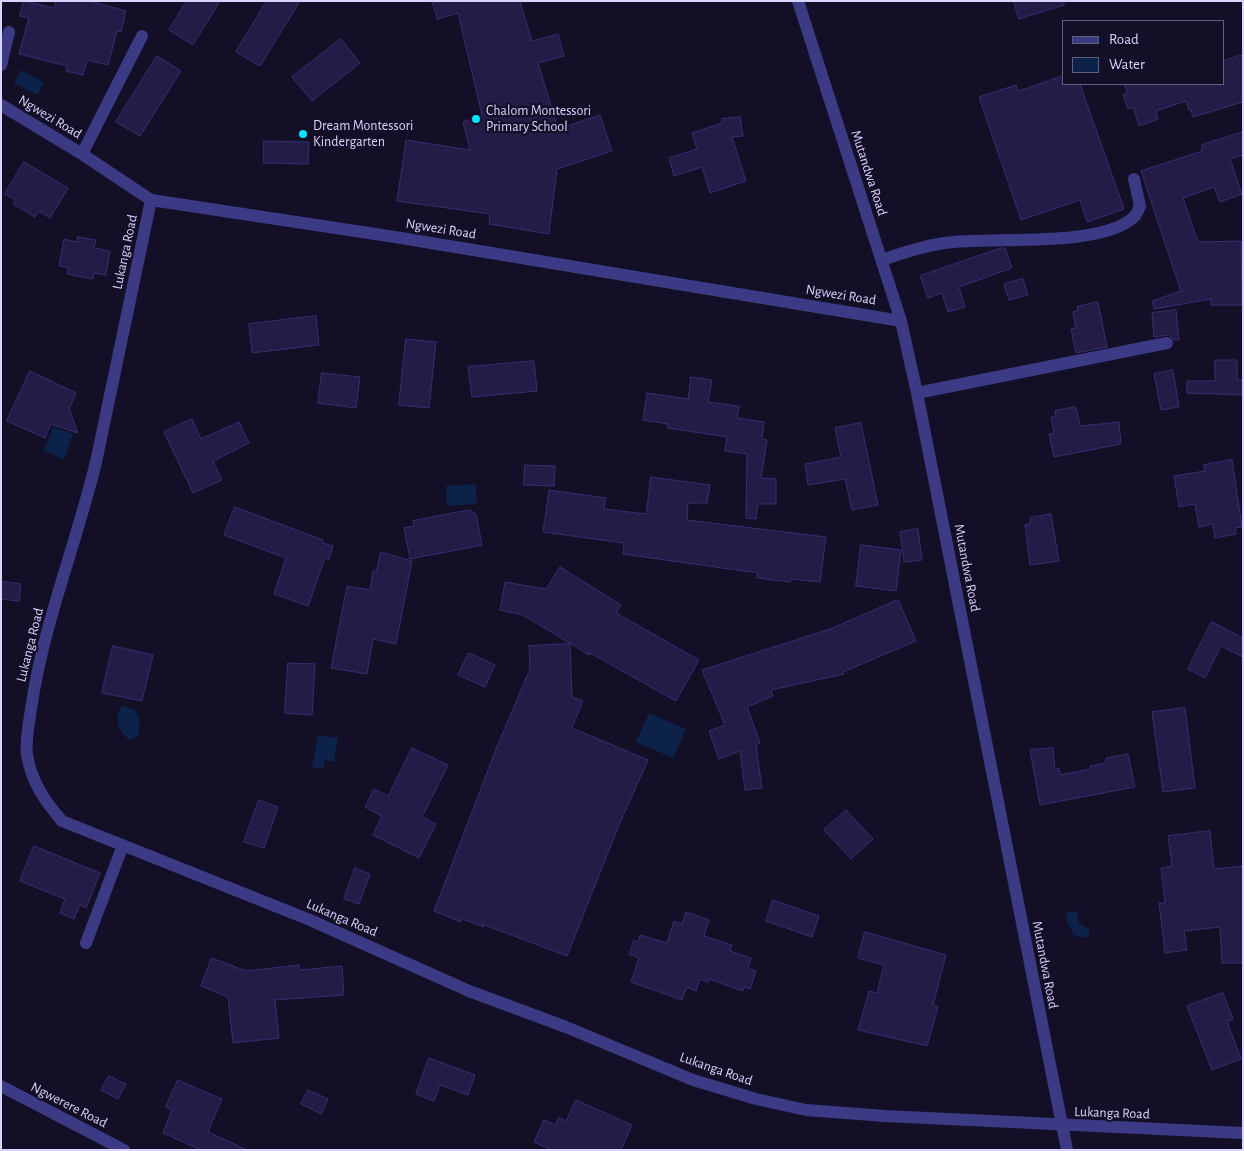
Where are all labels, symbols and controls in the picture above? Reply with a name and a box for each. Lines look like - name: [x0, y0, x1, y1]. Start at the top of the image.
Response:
- legend: [1062, 20, 1224, 85]
- text: Road: [1109, 32, 1139, 47]
- text: Water: [1109, 57, 1145, 72]
- street label: Ngwezi Road: [15, 92, 85, 142]
- place label: Chalom Montessori Primary School: [486, 103, 591, 136]
- marker: Chalom Montessori Primary School: [470, 113, 482, 125]
- place label: Dream Montessori Kindergarten: [313, 118, 413, 150]
- marker: Dream Montessori Kindergarten: [297, 128, 309, 140]
- street label: Mutandwa Road: [847, 128, 891, 218]
- street label: Lukanga Road: [109, 213, 141, 291]
- street label: Ngwezi Road: [405, 215, 477, 243]
- street label: Ngwezi Road: [805, 281, 877, 309]
- street label: Mutandwa Road: [950, 523, 984, 613]
- street label: Lukanga Road: [13, 606, 47, 684]
- street label: Lukanga Road: [304, 895, 380, 941]
- street label: Mutandwa Road: [1028, 920, 1062, 1010]
- street label: Lukanga Road: [677, 1049, 755, 1089]
- street label: Ngwerere Road: [28, 1078, 110, 1132]
- street label: Lukanga Road: [1074, 1103, 1150, 1123]

